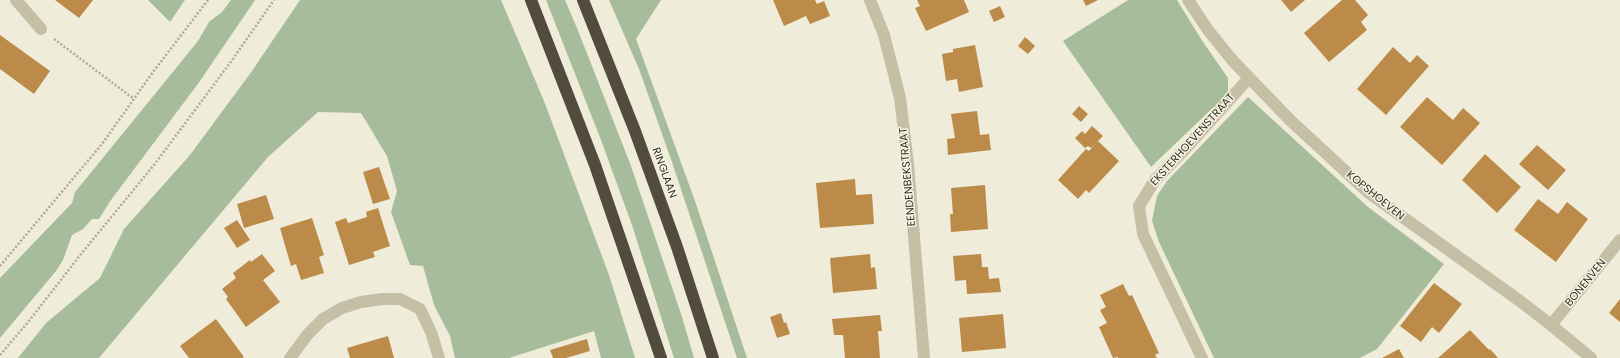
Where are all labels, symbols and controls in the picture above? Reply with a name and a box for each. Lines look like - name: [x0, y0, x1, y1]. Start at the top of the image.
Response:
- street label: EKSTERHOEVENSTRAAT: [1148, 91, 1238, 189]
- street label: EENDENBEKSTRAAT: [897, 127, 919, 227]
- street label: RINGLAAN: [649, 146, 679, 200]
- street label: KOPSHOEVEN: [1343, 169, 1407, 223]
- street label: BONENVEN: [1563, 257, 1609, 309]

